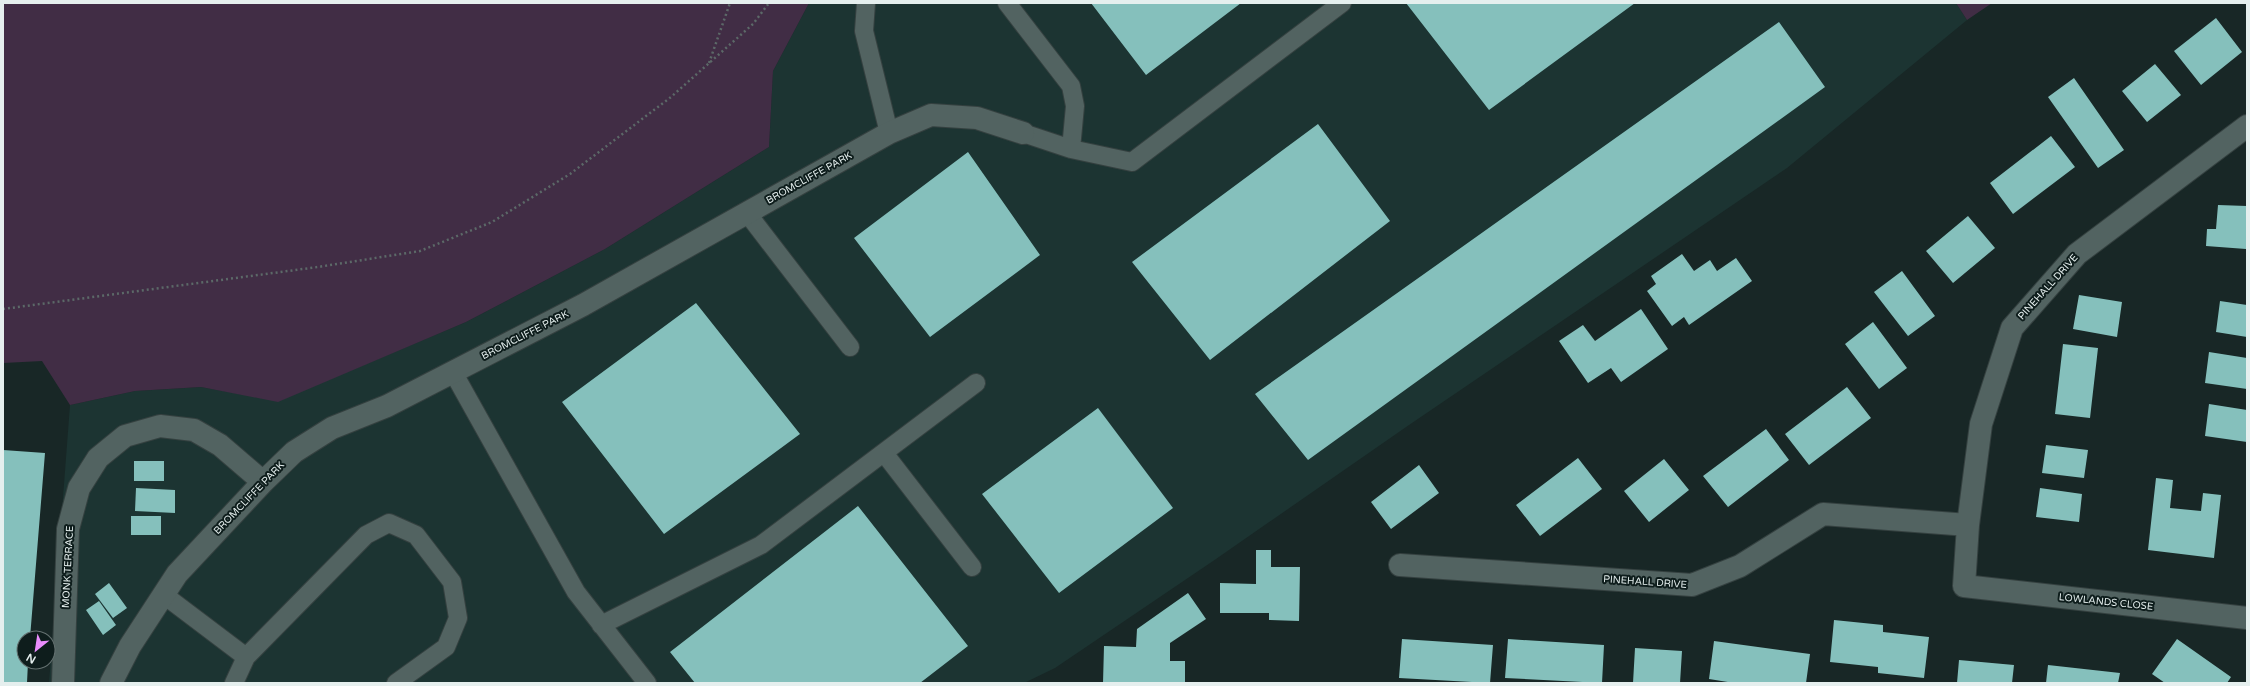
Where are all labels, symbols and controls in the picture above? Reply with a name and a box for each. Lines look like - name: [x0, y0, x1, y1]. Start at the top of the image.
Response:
- street label: BROMCLIFFE PARK: [764, 149, 854, 207]
- street label: PINEHALL DRIVE: [2015, 252, 2081, 322]
- street label: BROMCLIFFE PARK: [479, 308, 571, 362]
- street label: BROMCLIFFE PARK: [211, 459, 287, 537]
- street label: MONK TERRACE: [60, 526, 76, 608]
- street label: PINEHALL DRIVE: [1603, 573, 1687, 591]
- street label: LOWLANDS CLOSE: [2058, 591, 2154, 613]
- north arrow: [16, 630, 56, 670]
- text: N: [24, 650, 38, 666]

